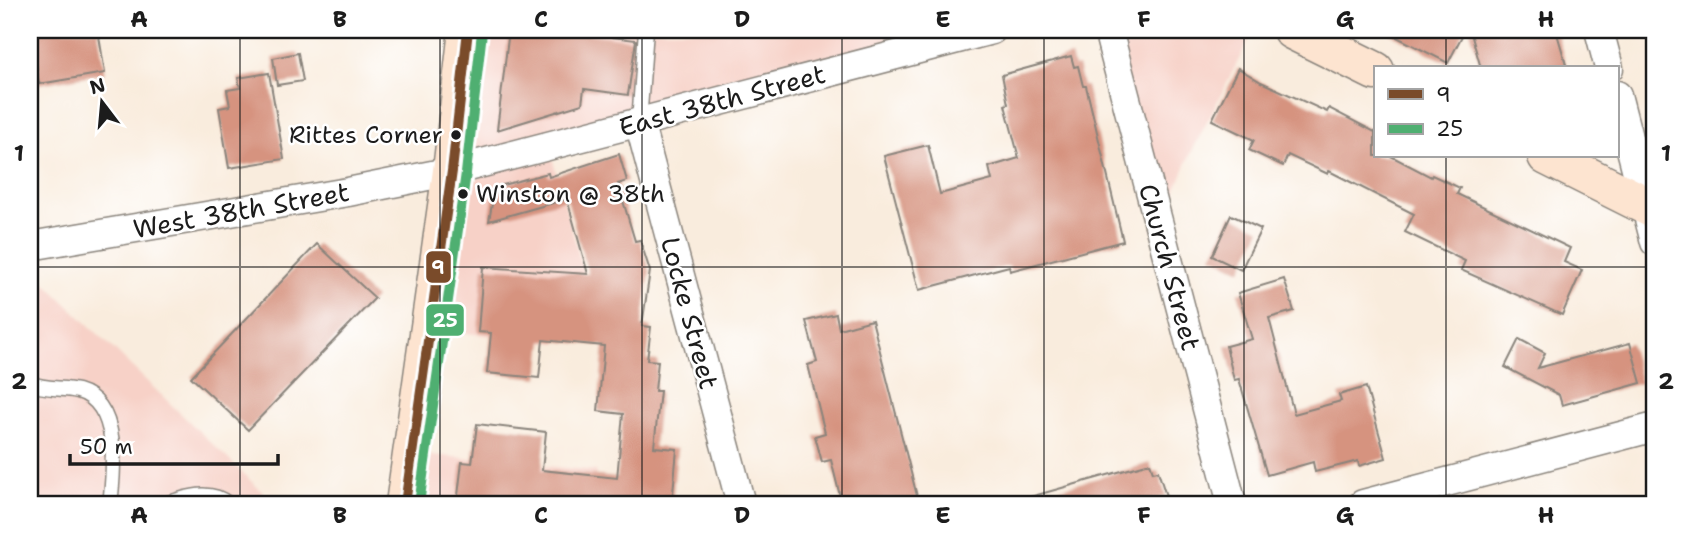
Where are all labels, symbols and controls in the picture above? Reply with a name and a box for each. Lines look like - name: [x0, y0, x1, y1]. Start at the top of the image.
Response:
- text: A: [130, 4, 148, 34]
- text: B: [333, 4, 347, 34]
- text: C: [534, 4, 548, 34]
- text: D: [734, 4, 750, 34]
- text: E: [935, 4, 951, 34]
- text: F: [1137, 4, 1151, 34]
- text: G: [1336, 4, 1355, 34]
- text: H: [1538, 4, 1554, 34]
- street label: East 38th Street: [615, 56, 829, 144]
- north arrow: [66, 66, 136, 136]
- legend: [1374, 66, 1618, 158]
- text: N: [87, 72, 108, 100]
- text: 9: [1436, 81, 1451, 109]
- text: 25: [1436, 115, 1463, 143]
- place label: Rittes Corner: [289, 119, 443, 151]
- marker: Rittes Corner: [449, 128, 463, 142]
- text: 1: [14, 138, 24, 168]
- text: 1: [1661, 138, 1671, 168]
- street label: West 38th Street: [130, 174, 352, 246]
- place label: Winston @ 38th: [476, 178, 665, 210]
- street label: Church Street: [1131, 180, 1209, 354]
- marker: Winston @ 38th: [456, 187, 470, 201]
- street label: Locke Street: [653, 233, 727, 393]
- line badge: 9: [425, 250, 452, 284]
- text: 9: [431, 255, 445, 280]
- line badge: 25: [425, 303, 465, 337]
- text: 25: [432, 308, 458, 333]
- text: 2: [11, 366, 27, 396]
- text: 2: [1658, 366, 1674, 396]
- scale bar: [70, 422, 278, 466]
- text: 50 m: [80, 433, 133, 461]
- text: A: [130, 500, 148, 530]
- text: B: [333, 500, 347, 530]
- text: C: [534, 500, 548, 530]
- text: D: [734, 500, 750, 530]
- text: E: [935, 500, 951, 530]
- text: F: [1137, 500, 1151, 530]
- text: G: [1336, 500, 1355, 530]
- text: H: [1538, 500, 1554, 530]

